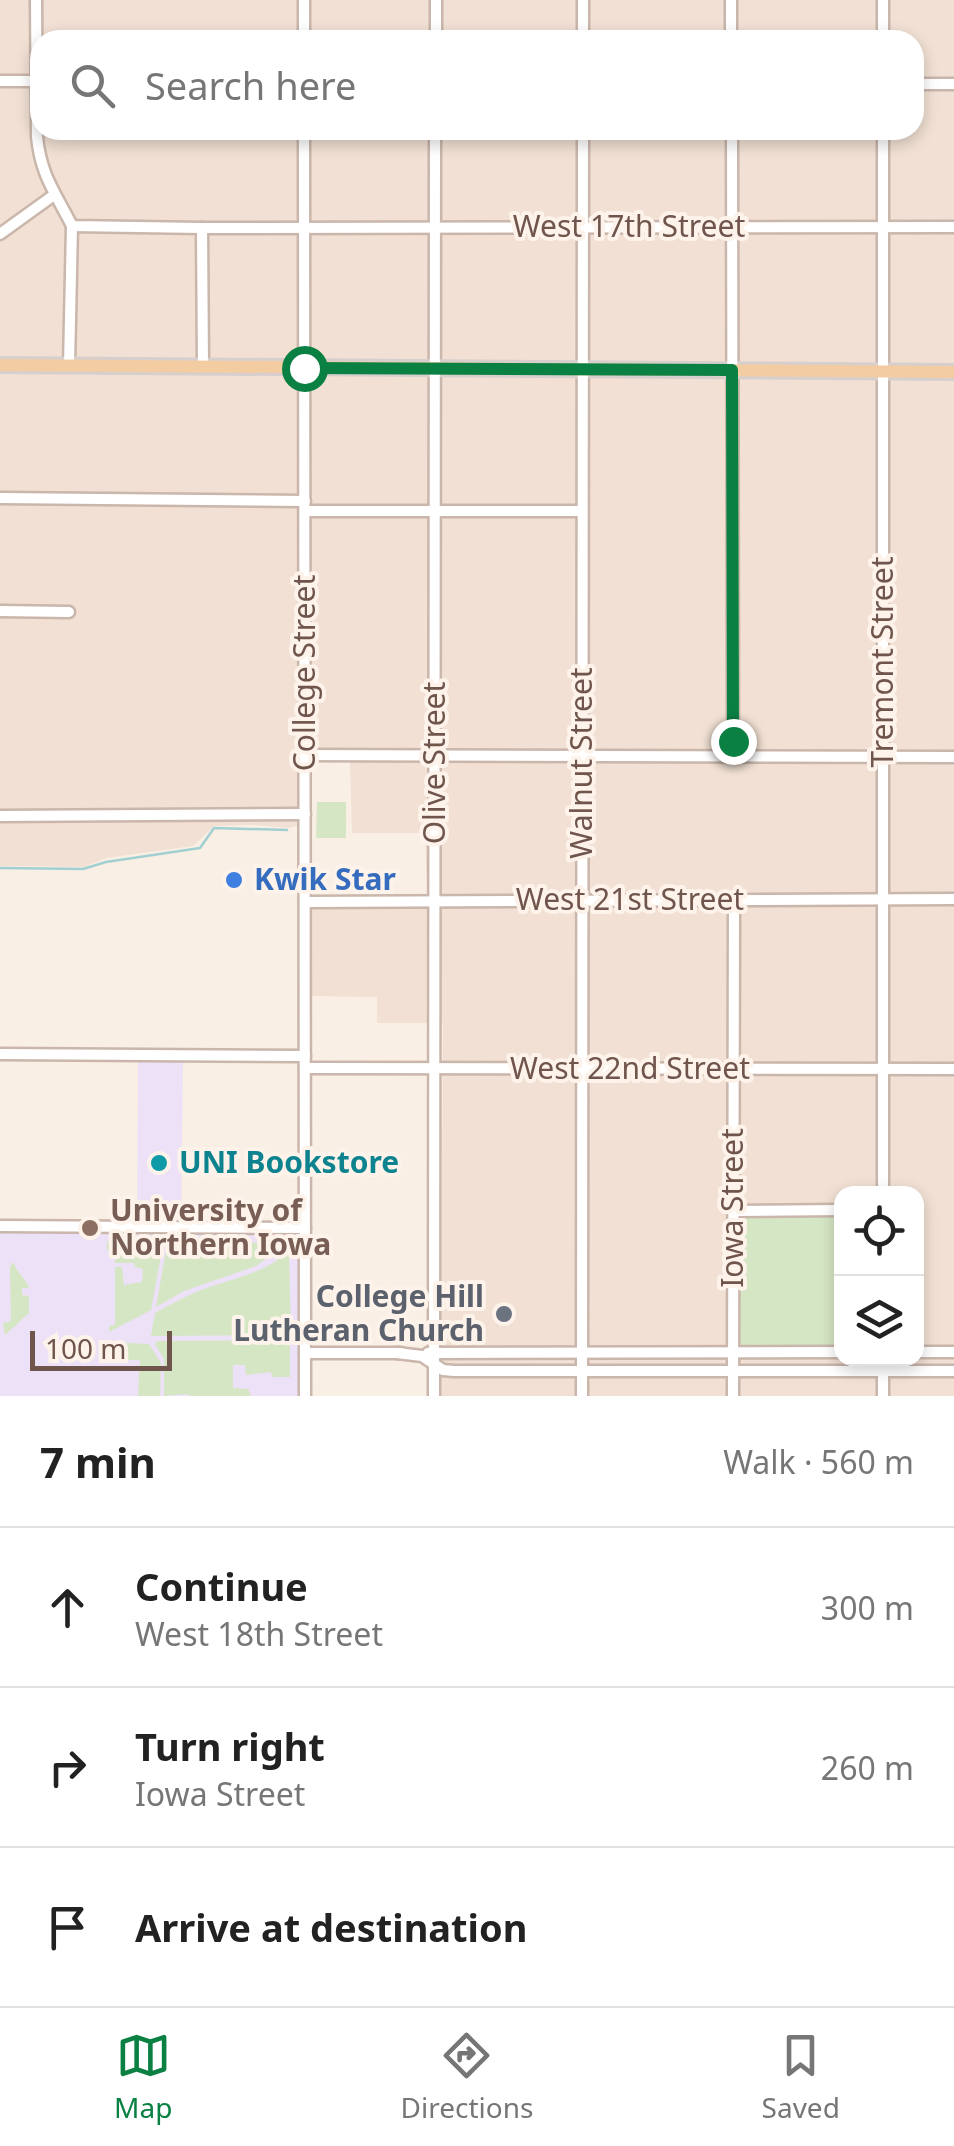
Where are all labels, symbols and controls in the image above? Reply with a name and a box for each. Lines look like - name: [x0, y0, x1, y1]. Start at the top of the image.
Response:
- search box: [30, 30, 924, 140]
- icon: search: [65, 58, 120, 113]
- text: Search here: [145, 59, 356, 111]
- street label: West 17th Street: [513, 205, 745, 246]
- route start: [282, 346, 328, 392]
- street label: Tremont Street: [861, 556, 902, 768]
- street label: College Street: [283, 575, 324, 771]
- street label: Walnut Street: [560, 667, 601, 859]
- street label: Olive Street: [413, 682, 454, 844]
- route end: [711, 719, 757, 765]
- place label: Kwik Star: [254, 858, 396, 899]
- marker: Kwik Star: [223, 869, 245, 891]
- street label: West 21st Street: [516, 878, 744, 919]
- street label: West 22nd Street: [510, 1047, 750, 1088]
- street label: Iowa Street: [711, 1128, 752, 1288]
- place label: UNI Bookstore: [179, 1141, 399, 1182]
- marker: UNI Bookstore: [148, 1152, 170, 1174]
- map controls: [834, 1186, 924, 1366]
- button: locate: [834, 1186, 924, 1276]
- place label: University of Northern Iowa: [110, 1189, 331, 1264]
- marker: University of Northern Iowa: [79, 1217, 101, 1239]
- place label: College Hill Lutheran Church: [233, 1275, 484, 1350]
- button: layers: [834, 1276, 924, 1366]
- marker: College Hill Lutheran Church: [493, 1303, 515, 1325]
- scale bar: [30, 1326, 172, 1370]
- text: 100 m: [45, 1329, 127, 1367]
- text: 7 min: [40, 1433, 156, 1490]
- text: Walk · 560 m: [723, 1440, 914, 1483]
- text: Continue: [135, 1560, 308, 1612]
- icon: ahead: [40, 1580, 95, 1635]
- text: 300 m: [821, 1586, 914, 1629]
- text: West 18th Street: [135, 1612, 383, 1655]
- text: Turn right: [135, 1720, 325, 1772]
- icon: right: [40, 1740, 95, 1795]
- text: 260 m: [821, 1746, 914, 1789]
- text: Iowa Street: [135, 1772, 305, 1815]
- icon: arrive: [40, 1900, 95, 1955]
- text: Arrive at destination: [135, 1901, 527, 1953]
- tab: Map: [114, 2028, 172, 2126]
- tab: Directions: [401, 2028, 533, 2126]
- tab: Saved: [762, 2028, 840, 2126]

